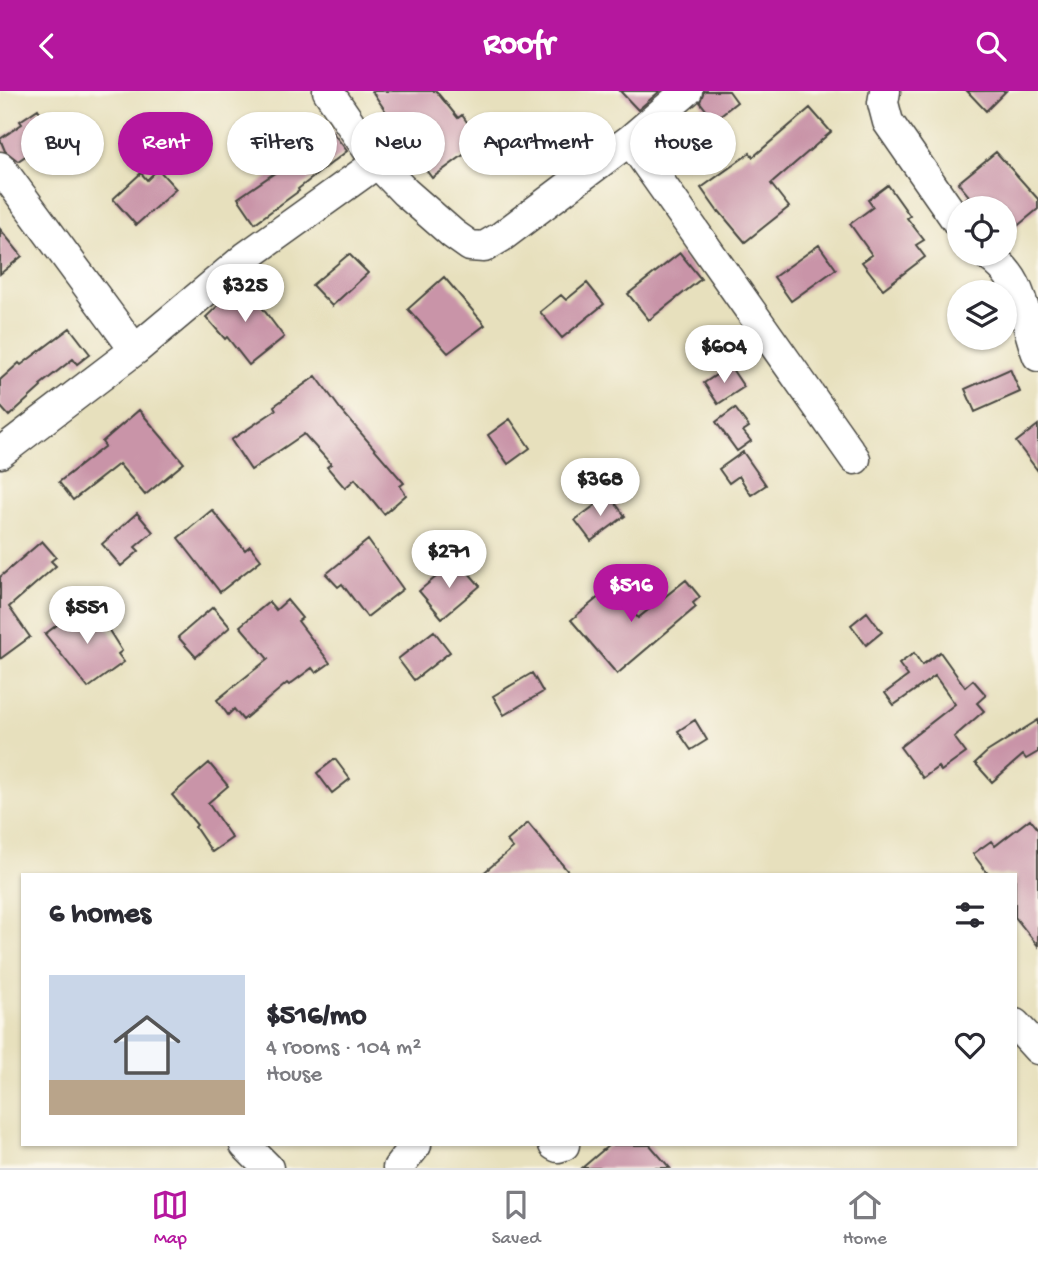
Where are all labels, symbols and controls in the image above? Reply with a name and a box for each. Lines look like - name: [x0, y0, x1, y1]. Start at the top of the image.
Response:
- icon: back: [28, 27, 66, 65]
- text: Roofr: [483, 27, 555, 65]
- icon: search: [972, 27, 1010, 65]
- chip: Buy: [21, 112, 104, 175]
- chip: Rent: [118, 112, 213, 175]
- chip: Filters: [227, 112, 337, 175]
- chip: New: [351, 112, 445, 175]
- chip: Apartment: [459, 112, 616, 175]
- chip: House: [630, 112, 736, 175]
- map controls: [947, 196, 1017, 350]
- button: locate: [947, 196, 1017, 266]
- pin: $325: [204, 265, 286, 324]
- text: $325: [222, 273, 268, 300]
- button: layers: [947, 280, 1017, 350]
- pin: $604: [683, 325, 765, 385]
- text: $604: [701, 334, 747, 361]
- pin: $368: [559, 459, 641, 518]
- text: $368: [577, 467, 623, 494]
- pin: $271: [408, 531, 490, 590]
- text: $271: [428, 539, 470, 566]
- pin: $516: [590, 565, 672, 624]
- text: $516: [609, 573, 653, 600]
- pin: $551: [46, 587, 128, 646]
- text: $551: [65, 595, 109, 622]
- icon: filters: [951, 896, 989, 934]
- text: 6 homes: [49, 898, 151, 933]
- text: $516/mo: [266, 1000, 367, 1035]
- icon: home: [105, 1003, 189, 1087]
- icon: heart: [951, 1026, 989, 1064]
- text: 4 rooms · 104 m²: [266, 1035, 421, 1062]
- text: House: [266, 1062, 322, 1089]
- tab: Map: [151, 1186, 189, 1251]
- tab: Saved: [492, 1186, 540, 1251]
- tab: Home: [843, 1186, 887, 1251]

